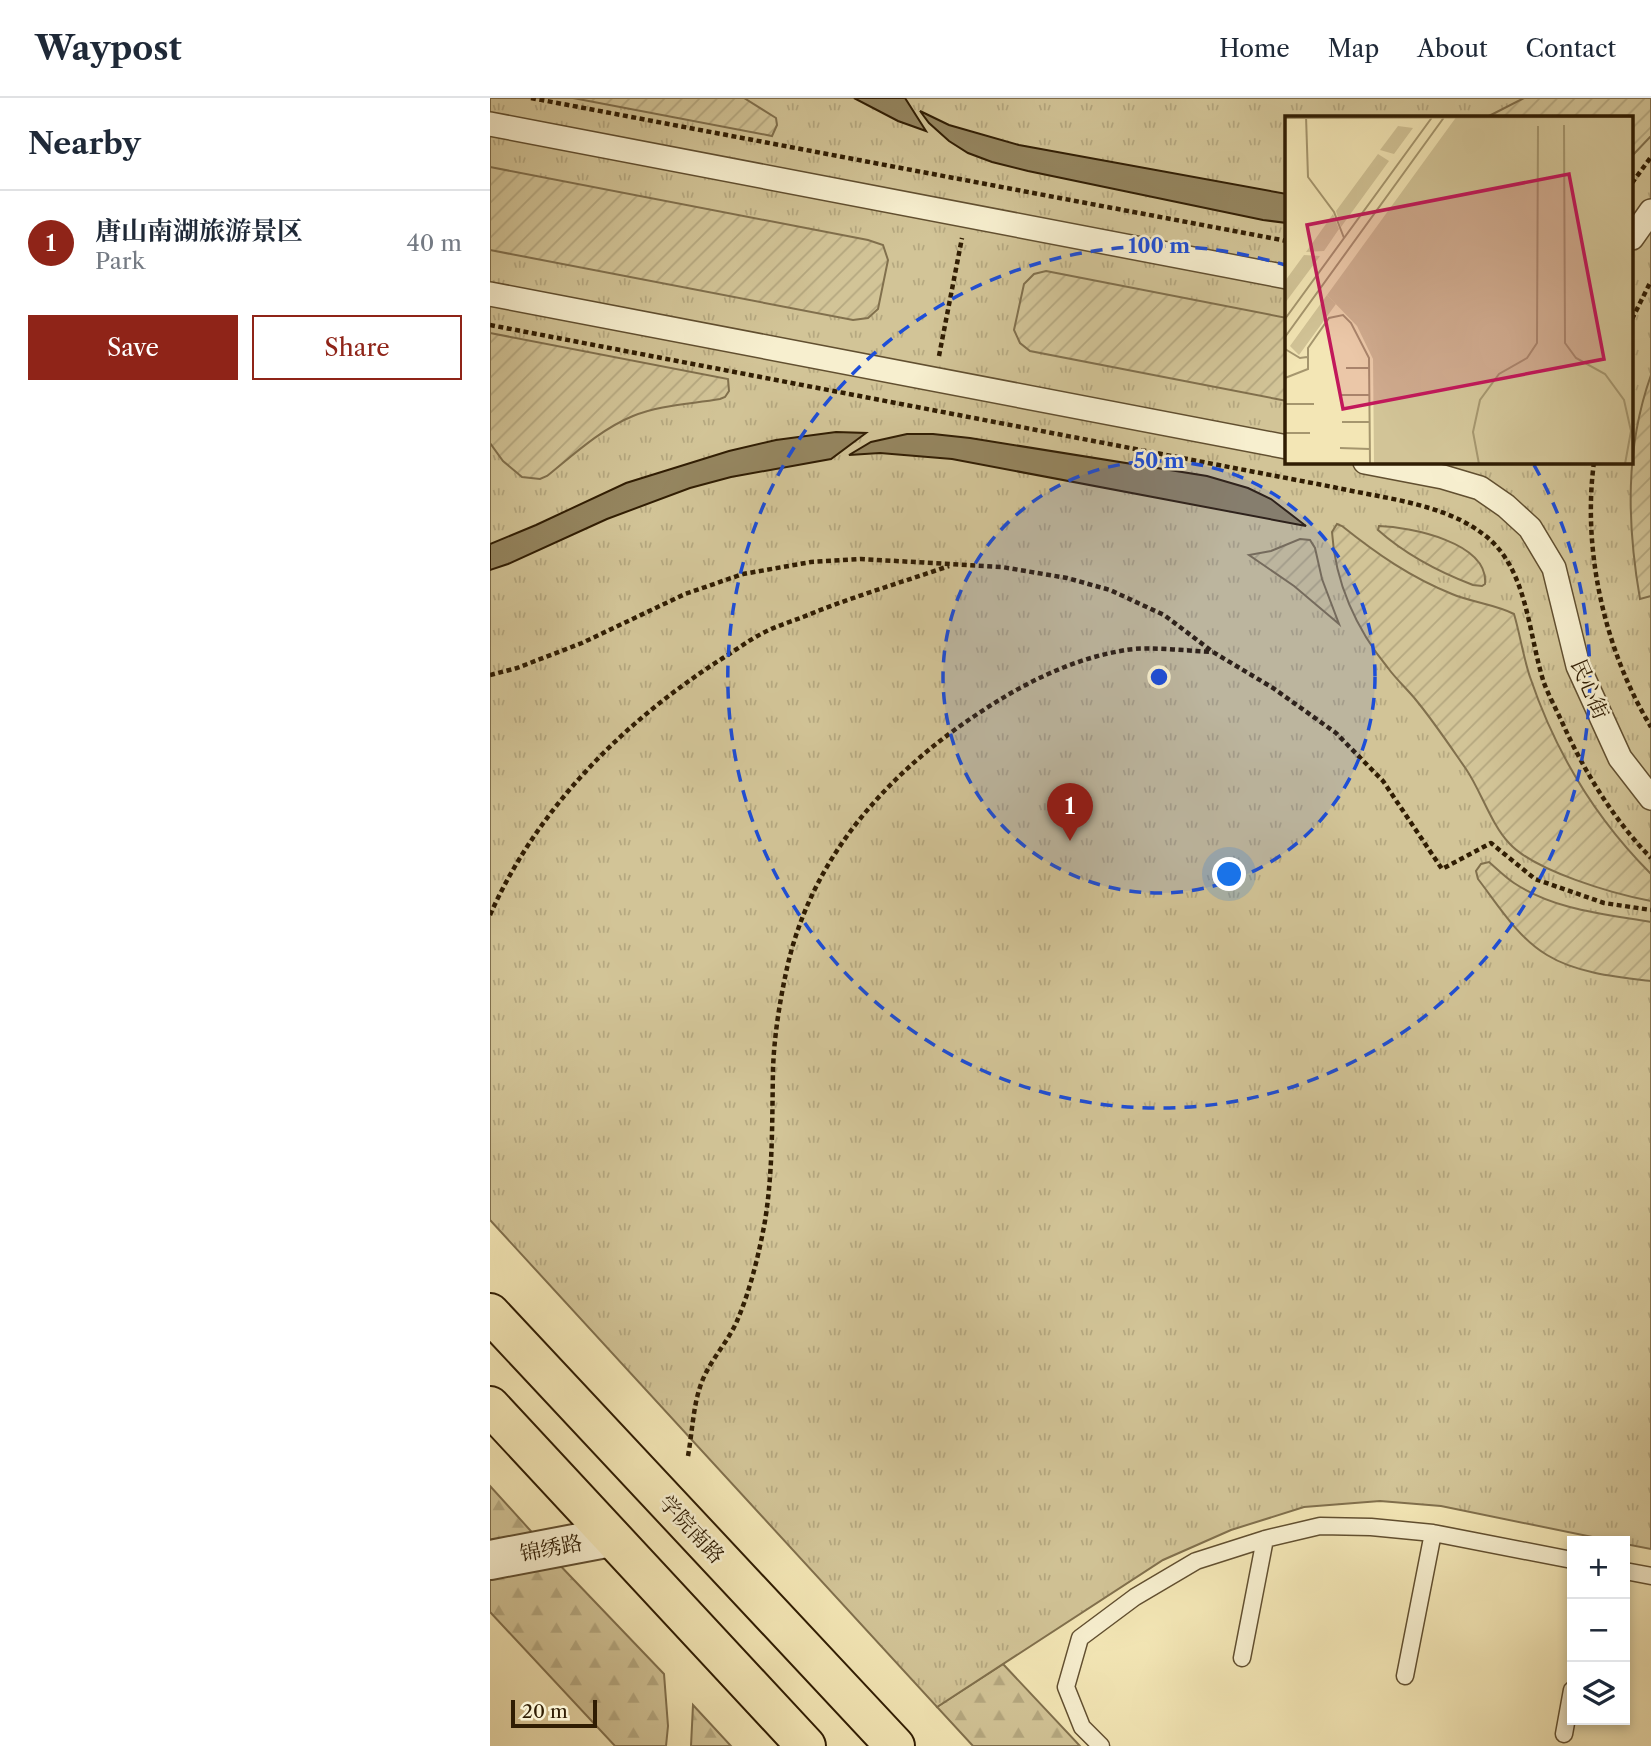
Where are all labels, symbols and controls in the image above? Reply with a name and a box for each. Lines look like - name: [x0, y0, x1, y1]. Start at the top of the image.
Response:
- text: Waypost: [35, 28, 182, 69]
- text: Home: [1219, 34, 1290, 63]
- text: Map: [1328, 34, 1379, 63]
- text: About: [1417, 34, 1488, 63]
- text: Contact: [1526, 34, 1616, 63]
- inset map: [1285, 116, 1634, 464]
- text: Nearby: [28, 125, 141, 162]
- text: 唐山南湖旅游景区: [95, 215, 303, 247]
- text: 1: [46, 229, 56, 257]
- text: 40 m: [407, 229, 462, 257]
- text: 100 m: [1128, 233, 1190, 258]
- text: Park: [95, 247, 145, 275]
- button: Save: [28, 315, 238, 380]
- button: Share: [252, 315, 462, 380]
- text: 50 m: [1133, 448, 1185, 473]
- street label: 民心街: [1566, 655, 1614, 723]
- centre of rings: [1147, 665, 1171, 689]
- pin: 1: [1047, 783, 1093, 841]
- your location: [1212, 857, 1246, 891]
- street label: 学院南路: [654, 1490, 730, 1568]
- street label: 锦绣路: [518, 1530, 584, 1566]
- map controls: [1567, 1536, 1630, 1725]
- button: +: [1567, 1536, 1630, 1599]
- button: −: [1567, 1599, 1630, 1662]
- button: layers: [1567, 1662, 1630, 1725]
- scale bar: [511, 1697, 597, 1729]
- text: 20 m: [522, 1700, 568, 1723]

